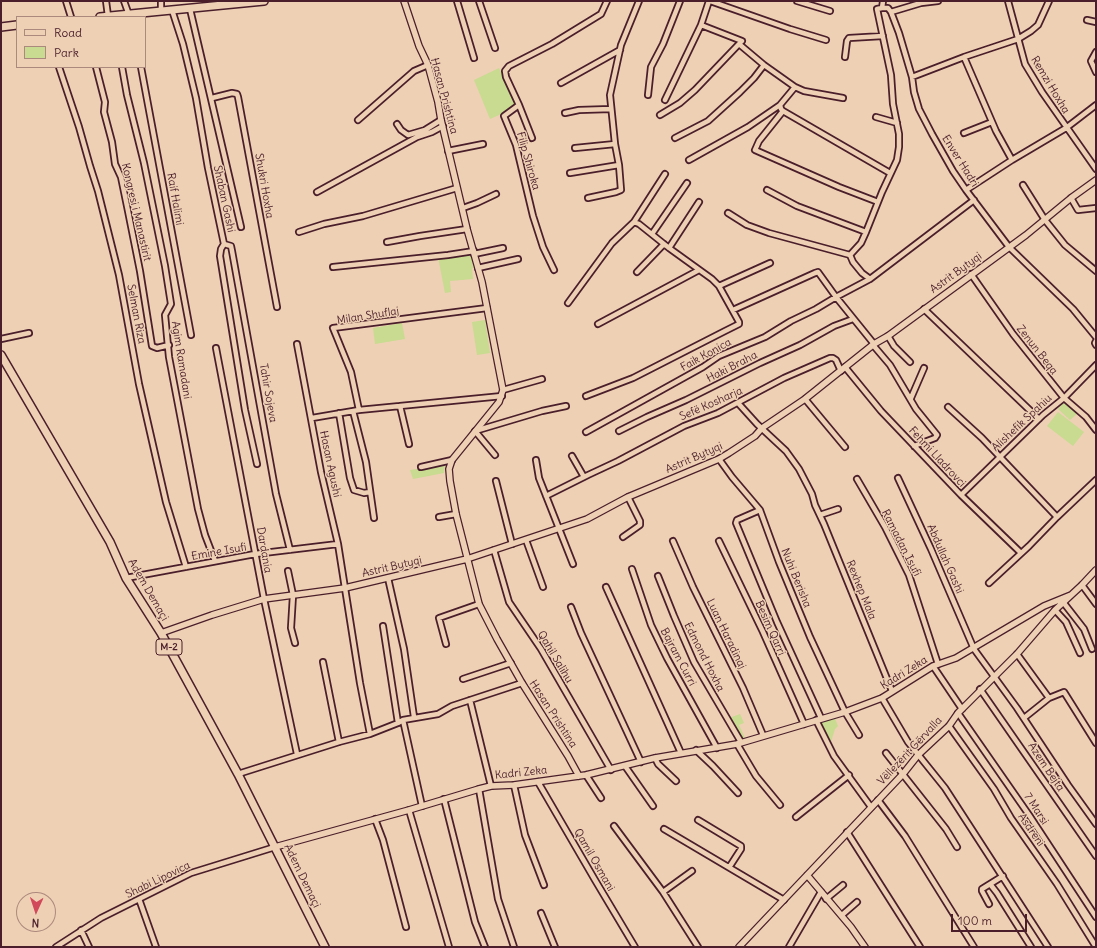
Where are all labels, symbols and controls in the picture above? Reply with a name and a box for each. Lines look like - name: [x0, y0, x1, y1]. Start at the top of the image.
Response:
- legend: [16, 16, 146, 68]
- text: Road: [54, 25, 82, 40]
- text: Park: [54, 45, 79, 60]
- street label: Remzi Hoxha: [1028, 54, 1072, 116]
- street label: Hasan Prishtina: [428, 57, 460, 135]
- street label: Filip Shiroka: [513, 130, 543, 192]
- street label: Enver Hadri: [939, 133, 981, 189]
- street label: Shukri Hoxha: [252, 152, 276, 220]
- street label: Kongresi i Manastirit: [118, 162, 154, 262]
- street label: Shaban Gashi: [210, 164, 238, 234]
- street label: Raif Halimi: [164, 172, 186, 226]
- street label: Astrit Bytyqi: [927, 250, 985, 296]
- street label: Selman Riza: [124, 283, 148, 345]
- street label: Milan Shuflaj: [336, 305, 400, 327]
- street label: Agim Ramadani: [168, 320, 194, 400]
- street label: Zenun Beqa: [1014, 323, 1060, 377]
- street label: Faik Konica: [678, 336, 734, 374]
- street label: Haki Braha: [704, 349, 760, 385]
- street label: Tahir Sojeva: [256, 363, 280, 423]
- street label: Sefë Kosharja: [677, 384, 745, 424]
- street label: Alishefik Spahiu: [989, 392, 1055, 454]
- street label: Fehmi Lladrovci: [906, 424, 968, 490]
- street label: Hasan Agushi: [316, 429, 344, 499]
- street label: Astrit Bytyqi: [663, 440, 725, 476]
- street label: Ramadan Isufi: [879, 507, 923, 579]
- street label: Abdullah Gashi: [924, 522, 966, 596]
- street label: Dardania: [253, 526, 275, 574]
- street label: Emine Isufi: [190, 541, 248, 563]
- street label: Nuhi Berisha: [778, 546, 814, 610]
- street label: Astrit Bytyqi: [361, 554, 423, 580]
- street label: Adem Demaçi: [125, 557, 171, 623]
- street label: Rexhep Mala: [843, 558, 879, 622]
- street label: Luan Haradinaj: [703, 597, 749, 671]
- street label: Besim Qarri: [752, 598, 788, 658]
- street label: Edmond Hoxha: [681, 620, 727, 694]
- street label: Bajram Curri: [657, 626, 699, 688]
- street label: Qahil Salihu: [534, 629, 576, 685]
- road number: M-2: [156, 639, 182, 655]
- street label: Kadri Zeka: [878, 653, 930, 693]
- street label: Hasan Prishtina: [526, 678, 580, 750]
- street label: Vëllezërit Gërvalla: [875, 714, 945, 788]
- street label: Azem Bejta: [1025, 740, 1067, 794]
- street label: Kadri Zeka: [494, 764, 548, 782]
- street label: 7 Marsi: [1021, 791, 1051, 827]
- street label: Asdreni: [1015, 811, 1047, 849]
- street label: Qamil Osmani: [571, 826, 617, 894]
- street label: Adem Demaçi: [281, 842, 323, 910]
- street label: Shabi Lipovica: [123, 859, 193, 901]
- north arrow: [16, 892, 56, 932]
- scale bar: [953, 906, 1029, 932]
- text: 100 m: [958, 913, 992, 928]
- text: N: [31, 916, 40, 930]

